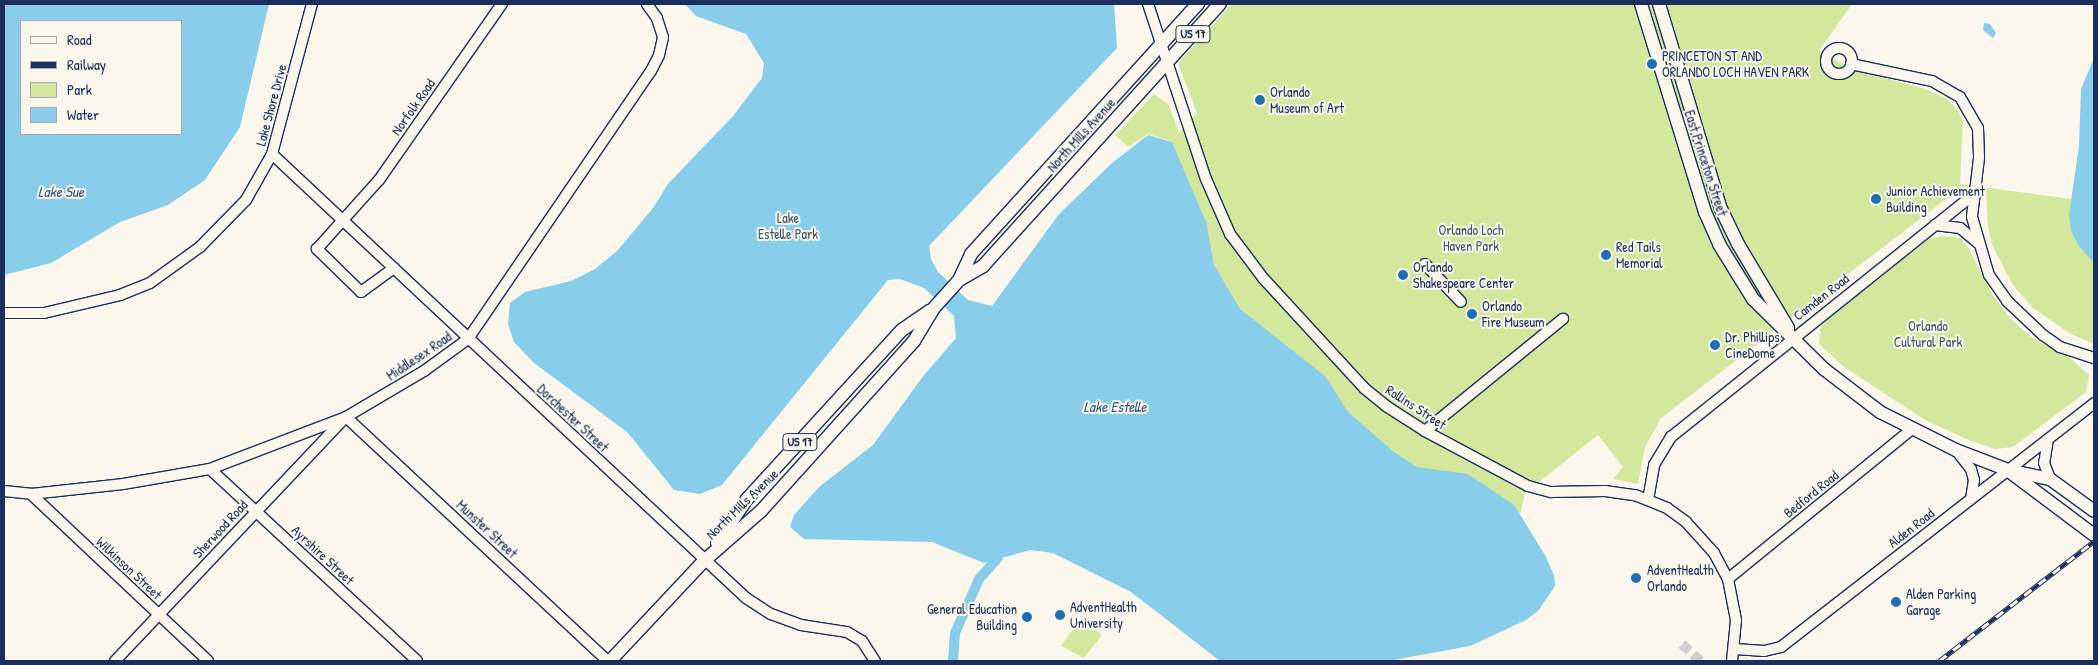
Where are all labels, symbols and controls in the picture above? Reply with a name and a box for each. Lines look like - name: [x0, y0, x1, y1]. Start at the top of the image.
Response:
- legend: [20, 20, 182, 135]
- road number: US 17: [1174, 24, 1212, 44]
- text: Road: [67, 29, 92, 50]
- place label: PRINCETON ST AND ORLANDO LOCH HAVEN PARK: [1662, 48, 1809, 80]
- text: Railway: [67, 54, 106, 75]
- marker: PRINCETON ST AND ORLANDO LOCH HAVEN PARK: [1646, 58, 1658, 70]
- street label: Lake Shore Drive: [252, 62, 290, 148]
- street label: Norfolk Road: [388, 76, 438, 138]
- text: Park: [67, 79, 92, 100]
- place label: Orlando Museum of Art: [1270, 84, 1344, 116]
- street label: North Mills Avenue: [1043, 94, 1119, 176]
- marker: Orlando Museum of Art: [1254, 94, 1266, 106]
- text: Water: [67, 104, 99, 125]
- street label: East Princeton Street: [1681, 108, 1731, 218]
- water label: Lake Sue: [38, 183, 84, 201]
- place label: Junior Achievement Building: [1886, 183, 1985, 216]
- marker: Junior Achievement Building: [1870, 193, 1882, 205]
- park label: Lake Estelle Park: [758, 210, 818, 242]
- park label: Orlando Loch Haven Park: [1438, 222, 1504, 254]
- place label: Red Tails Memorial: [1616, 239, 1663, 272]
- marker: Red Tails Memorial: [1600, 249, 1612, 261]
- place label: Orlando Shakespeare Center: [1413, 259, 1514, 292]
- marker: Orlando Shakespeare Center: [1397, 269, 1409, 281]
- street label: Camden Road: [1790, 270, 1852, 324]
- place label: Orlando Fire Museum: [1482, 298, 1545, 331]
- marker: Orlando Fire Museum: [1466, 308, 1478, 320]
- park label: Orlando Cultural Park: [1894, 318, 1962, 351]
- street label: Middlesex Road: [383, 328, 455, 384]
- place label: Dr. Phillips CineDome: [1725, 329, 1780, 362]
- marker: Dr. Phillips CineDome: [1709, 339, 1721, 351]
- street label: Dorchester Street: [534, 381, 612, 455]
- street label: Rollins Street: [1383, 381, 1449, 433]
- water label: Lake Estelle: [1083, 398, 1147, 416]
- road number: US 17: [781, 432, 819, 452]
- street label: North Mills Avenue: [702, 465, 782, 543]
- street label: Bedford Road: [1780, 467, 1842, 521]
- street label: Sherwood Road: [189, 497, 251, 561]
- street label: Munster Street: [453, 497, 521, 561]
- street label: Alden Road: [1885, 505, 1937, 551]
- street label: Ayrshire Street: [288, 522, 358, 588]
- street label: Wilkinson Street: [93, 533, 165, 603]
- place label: AdventHealth Orlando: [1647, 562, 1714, 594]
- marker: AdventHealth Orlando: [1629, 571, 1643, 585]
- place label: Alden Parking Garage: [1906, 586, 1976, 618]
- marker: Alden Parking Garage: [1890, 596, 1902, 608]
- place label: AdventHealth University: [1070, 599, 1137, 632]
- place label: General Education Building: [927, 601, 1017, 634]
- marker: AdventHealth University: [1054, 609, 1066, 621]
- marker: General Education Building: [1021, 611, 1033, 623]

